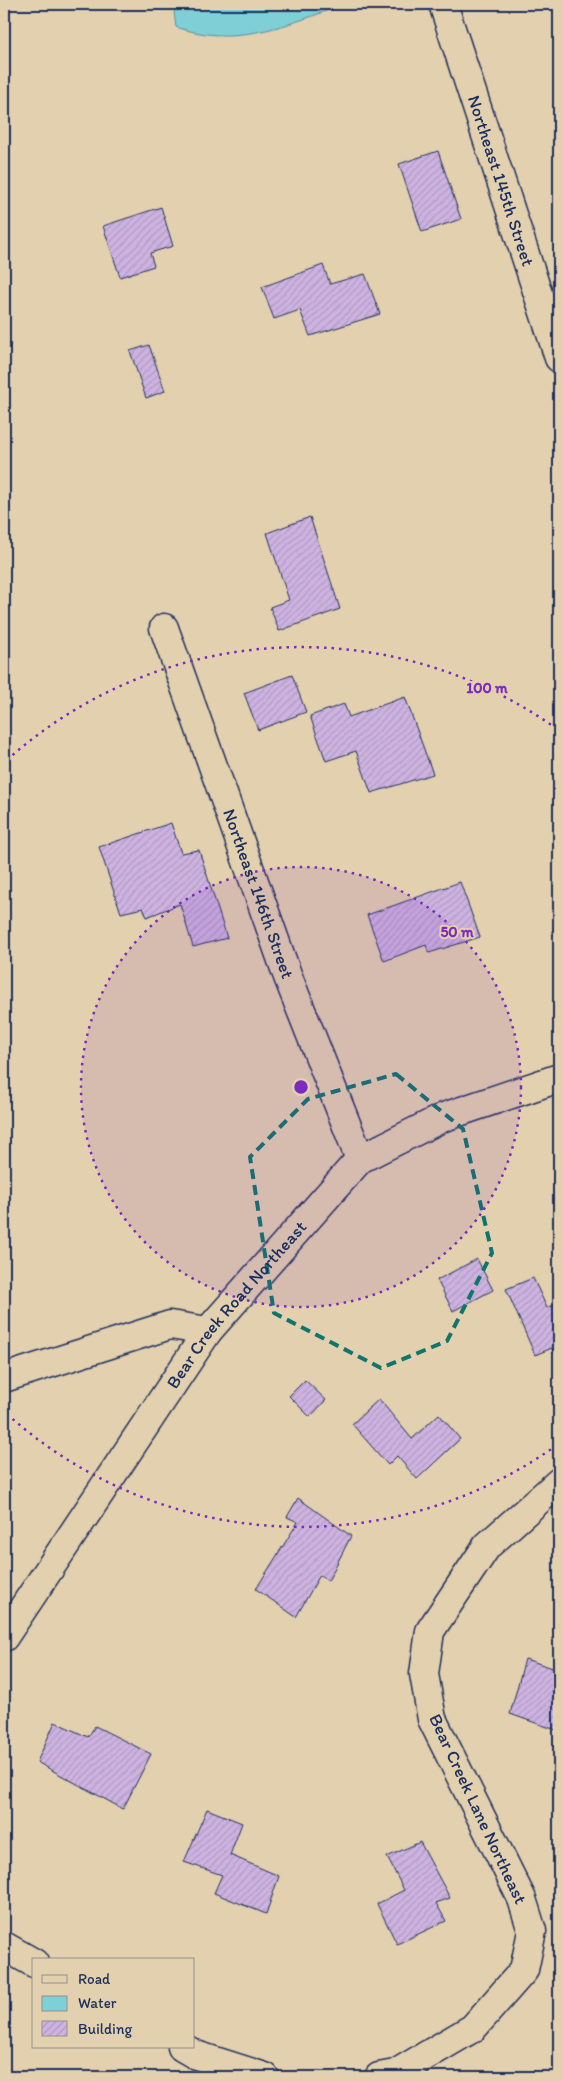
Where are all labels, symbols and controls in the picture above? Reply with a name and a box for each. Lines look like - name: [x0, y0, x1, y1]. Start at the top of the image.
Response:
- street label: Northeast 145th Street: [463, 92, 539, 269]
- text: 100 m: [466, 679, 508, 697]
- street label: Northeast 146th Street: [218, 806, 299, 982]
- text: 50 m: [440, 923, 474, 941]
- centre of rings: [292, 1078, 310, 1096]
- street label: Bear Creek Road Northeast: [162, 1216, 311, 1393]
- street label: Bear Creek Lane Northeast: [424, 1710, 532, 1908]
- legend: [32, 1958, 195, 2048]
- text: Road: [78, 1970, 111, 1988]
- text: Water: [78, 1994, 117, 2012]
- text: Building: [78, 2020, 132, 2038]

